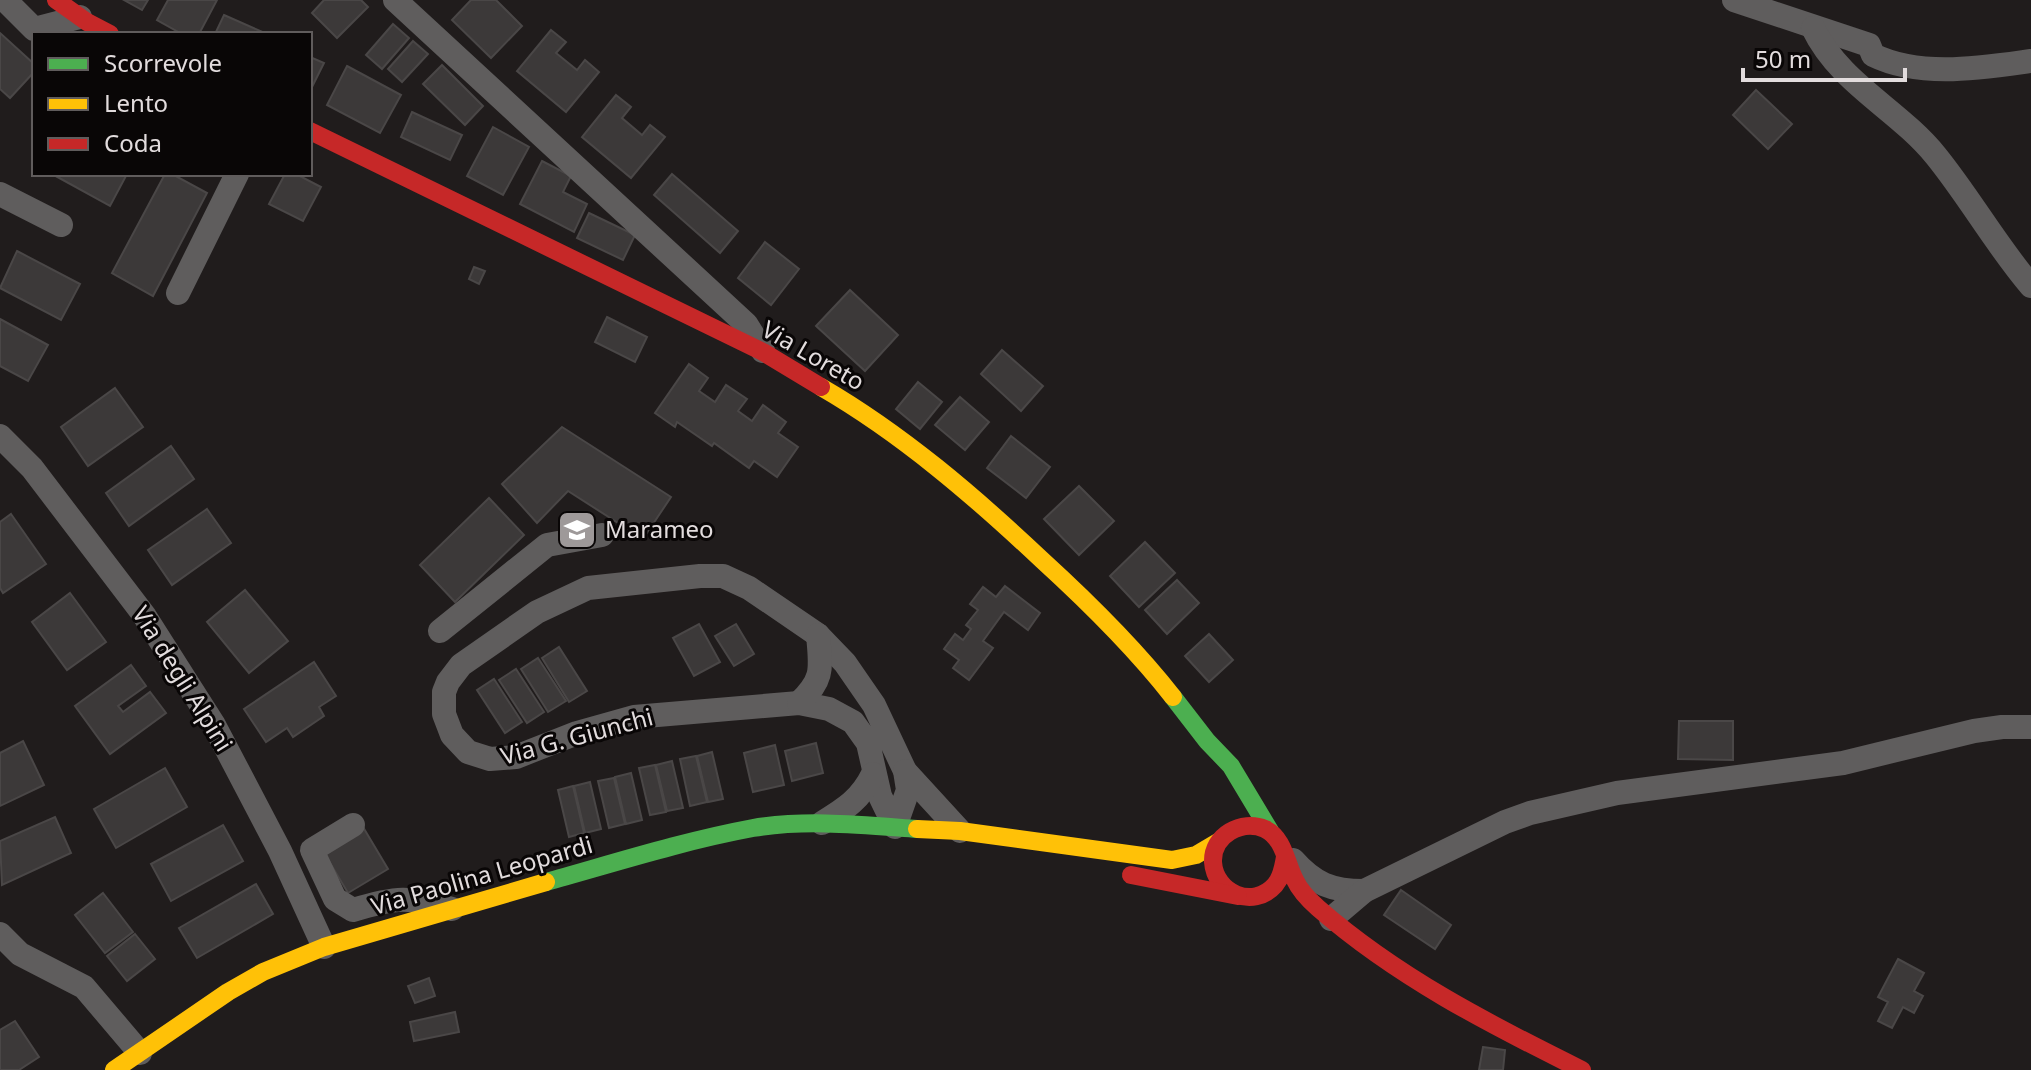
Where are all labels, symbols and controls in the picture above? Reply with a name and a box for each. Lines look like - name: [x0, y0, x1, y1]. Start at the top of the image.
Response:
- legend: [32, 32, 312, 176]
- scale bar: [1743, 32, 1905, 82]
- text: 50 m: [1755, 42, 1811, 75]
- text: Scorrevole: [104, 46, 222, 79]
- text: Lento: [104, 86, 168, 119]
- text: Coda: [104, 126, 162, 159]
- street label: Via Loreto: [756, 312, 871, 397]
- school or university icon: Marameo: [556, 509, 598, 551]
- place label: Marameo: [605, 512, 714, 545]
- street label: Via degli Alpini: [125, 599, 241, 757]
- street label: Via G. Giunchi: [497, 699, 656, 772]
- street label: Via Paolina Leopardi: [367, 827, 596, 922]

